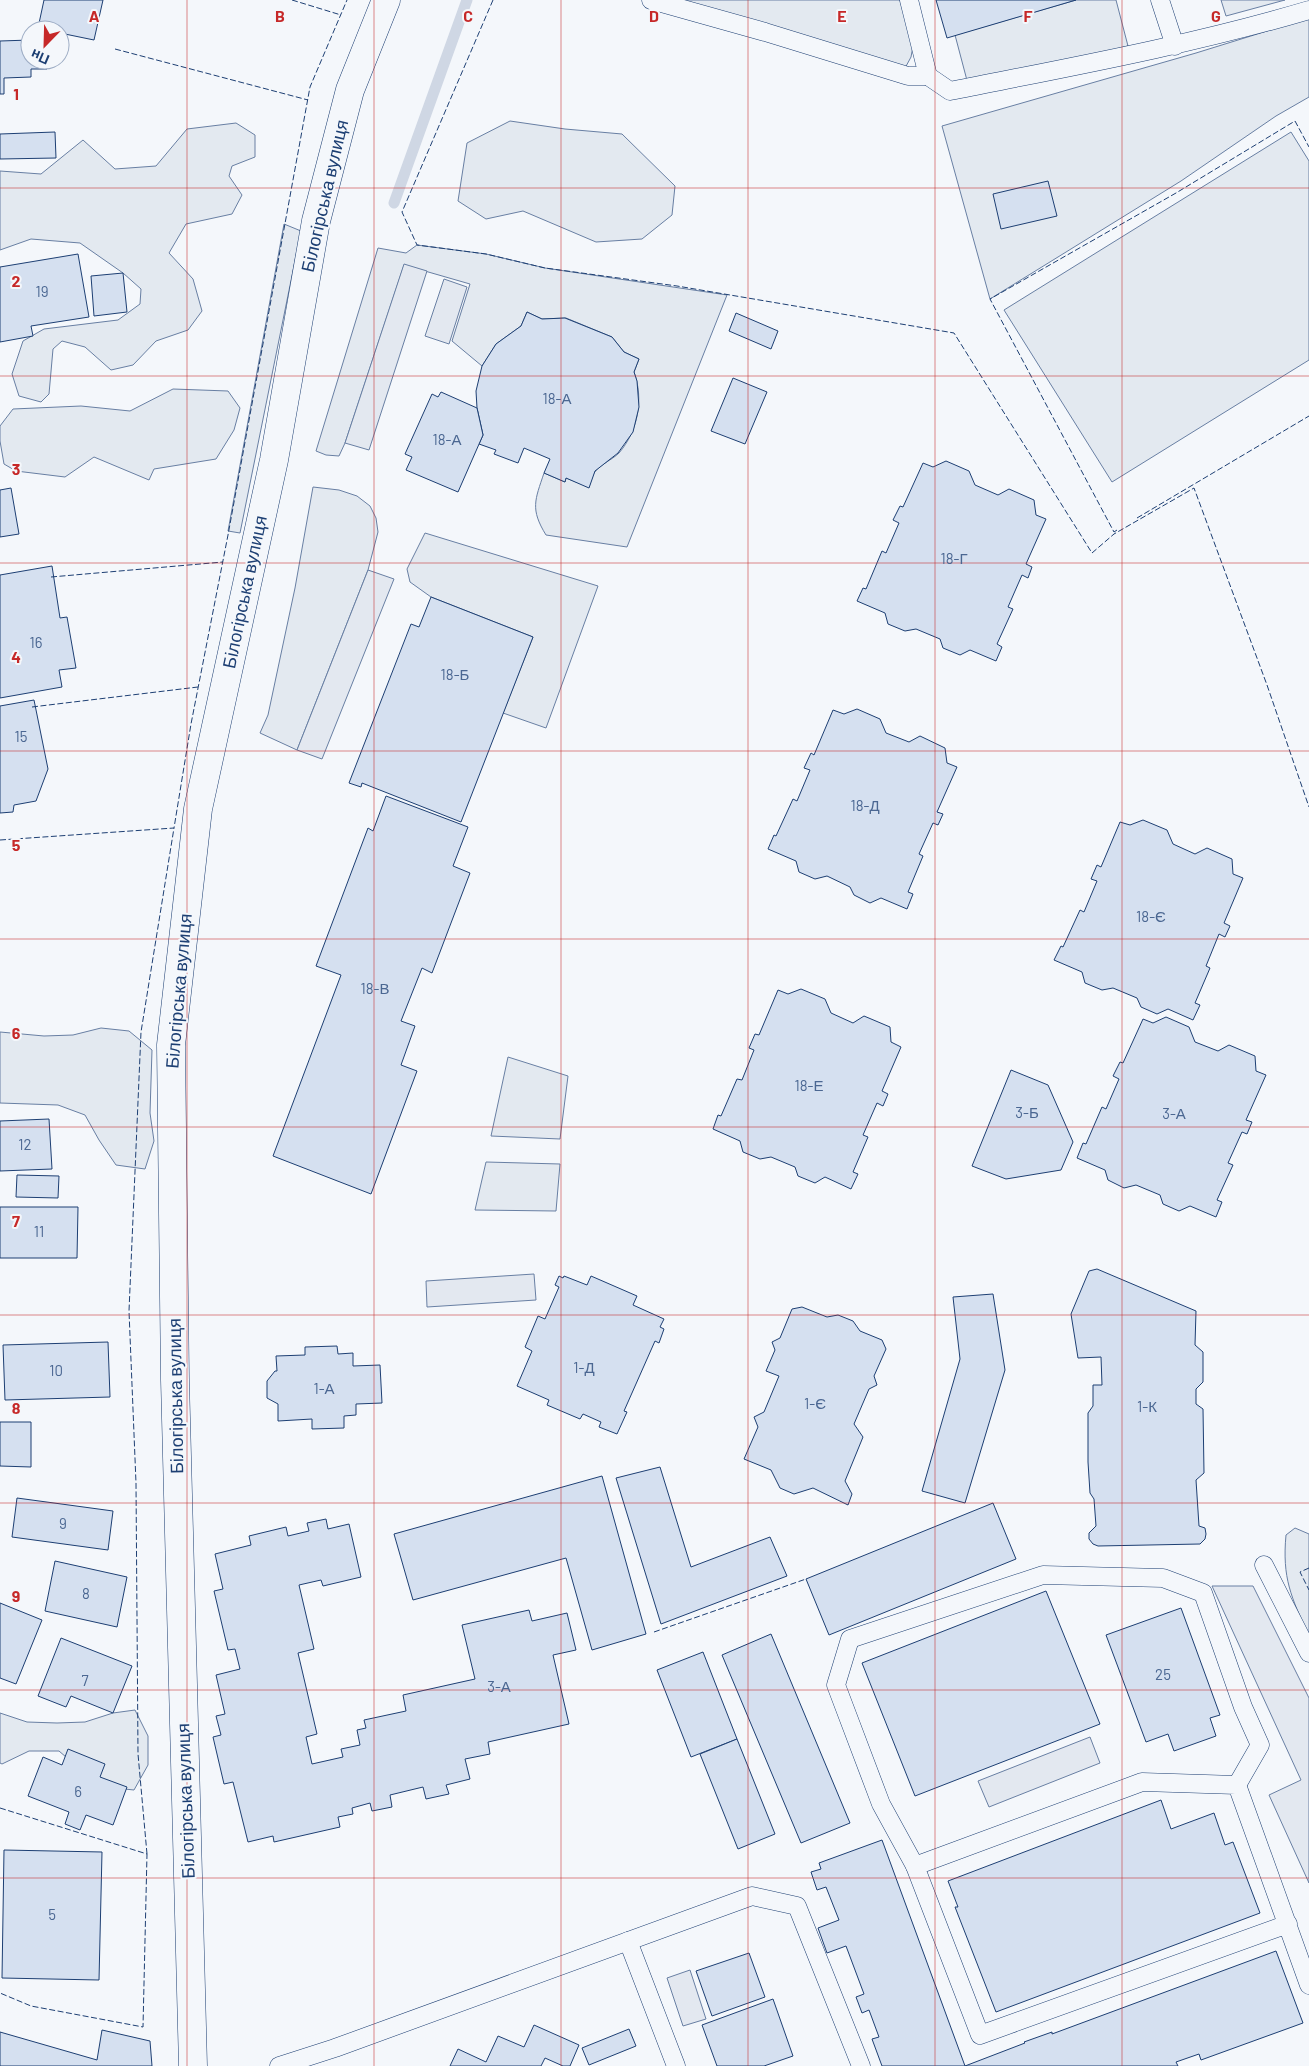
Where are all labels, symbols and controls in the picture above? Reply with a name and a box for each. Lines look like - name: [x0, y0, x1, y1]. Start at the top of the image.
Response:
- text: A: [89, 6, 100, 25]
- text: B: [275, 6, 285, 25]
- text: C: [463, 6, 473, 25]
- text: D: [649, 6, 659, 25]
- text: E: [837, 6, 847, 25]
- text: F: [1024, 6, 1033, 25]
- text: G: [1211, 6, 1221, 25]
- north arrow: [20, 20, 70, 70]
- text: Пн: [28, 46, 52, 69]
- text: 1: [13, 84, 19, 103]
- street label: Білогірська вулиця: [296, 117, 352, 274]
- text: 2: [12, 271, 21, 290]
- house number: 19: [35, 282, 49, 300]
- house number: 18-А: [543, 389, 571, 407]
- house number: 18-А: [433, 430, 461, 448]
- text: 3: [12, 459, 20, 478]
- street label: Білогірська вулиця: [217, 513, 271, 670]
- house number: 18-Г: [940, 549, 968, 567]
- house number: 16: [30, 633, 42, 651]
- text: 4: [11, 647, 21, 666]
- house number: 18-Б: [441, 665, 470, 683]
- house number: 15: [15, 727, 27, 745]
- house number: 18-Д: [850, 796, 880, 814]
- text: 5: [12, 835, 21, 854]
- house number: 18-Є: [1136, 907, 1166, 925]
- street label: Білогірська вулиця: [160, 912, 196, 1069]
- house number: 18-В: [361, 979, 389, 997]
- text: 6: [12, 1023, 21, 1042]
- house number: 18-Е: [795, 1076, 823, 1094]
- house number: 3-Б: [1015, 1103, 1039, 1121]
- house number: 3-А: [1162, 1104, 1186, 1122]
- house number: 12: [18, 1135, 32, 1153]
- text: 7: [12, 1211, 20, 1230]
- house number: 11: [34, 1222, 44, 1240]
- street label: Білогірська вулиця: [163, 1318, 187, 1474]
- house number: 1-Д: [573, 1358, 595, 1376]
- house number: 10: [49, 1361, 63, 1379]
- house number: 1-А: [313, 1379, 335, 1397]
- house number: 1-Є: [804, 1394, 826, 1412]
- house number: 1-К: [1137, 1397, 1157, 1415]
- text: 8: [12, 1398, 21, 1417]
- house number: 9: [59, 1514, 67, 1532]
- house number: 8: [82, 1584, 90, 1602]
- text: 9: [12, 1586, 20, 1605]
- house number: 25: [1155, 1665, 1171, 1683]
- house number: 7: [81, 1671, 89, 1689]
- house number: 3-А: [487, 1677, 511, 1695]
- street label: Білогірська вулиця: [171, 1723, 199, 1879]
- house number: 6: [74, 1782, 82, 1800]
- house number: 5: [48, 1905, 56, 1923]

